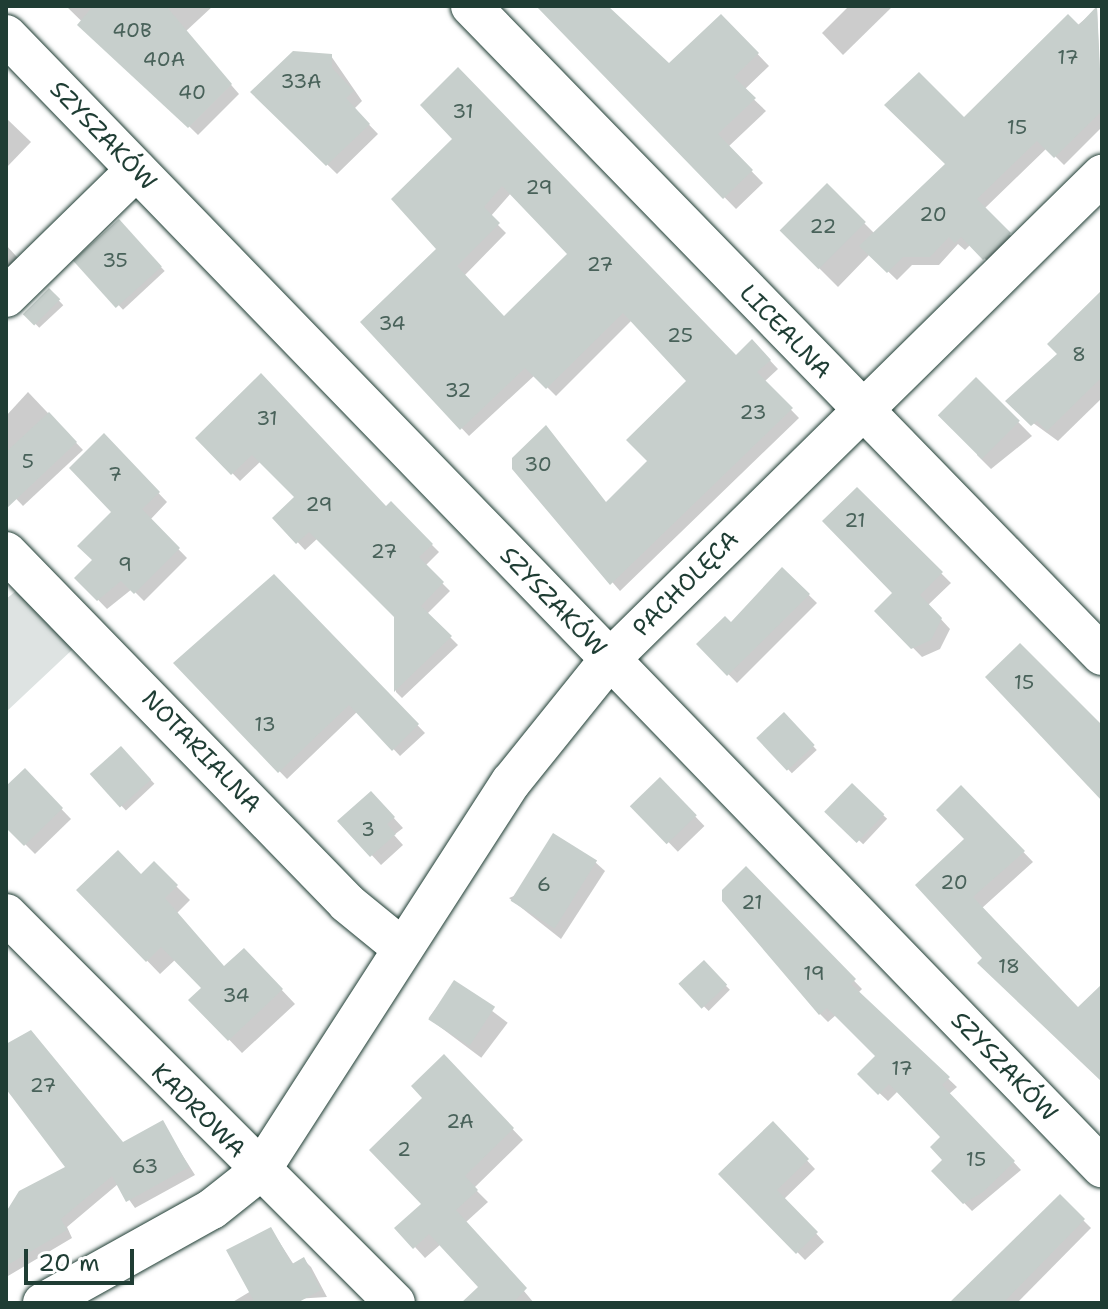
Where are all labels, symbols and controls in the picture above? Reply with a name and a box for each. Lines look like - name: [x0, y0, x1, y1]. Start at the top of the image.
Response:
- house number: 40B: [112, 18, 152, 42]
- house number: 17: [1057, 45, 1079, 69]
- house number: 40A: [143, 47, 185, 71]
- house number: 33A: [281, 69, 321, 93]
- street label: SZYSZAKÓW: [44, 75, 162, 197]
- house number: 40: [178, 80, 206, 104]
- house number: 31: [452, 99, 474, 123]
- house number: 15: [1007, 115, 1027, 139]
- house number: 29: [526, 175, 552, 199]
- house number: 20: [919, 202, 947, 226]
- house number: 22: [810, 214, 836, 238]
- house number: 35: [102, 248, 128, 272]
- house number: 27: [587, 252, 613, 276]
- street label: LICEALNA: [733, 279, 837, 385]
- house number: 34: [378, 311, 406, 335]
- house number: 25: [667, 323, 693, 347]
- house number: 8: [1072, 342, 1086, 366]
- house number: 32: [445, 378, 471, 402]
- house number: 23: [740, 400, 766, 424]
- house number: 31: [256, 406, 278, 430]
- house number: 5: [22, 449, 34, 473]
- house number: 30: [524, 452, 552, 476]
- house number: 7: [108, 462, 122, 486]
- house number: 29: [306, 492, 332, 516]
- house number: 21: [844, 508, 866, 532]
- street label: PACHOLĘCA: [627, 525, 745, 643]
- house number: 27: [371, 539, 397, 563]
- street label: SZYSZAKÓW: [494, 541, 612, 663]
- house number: 9: [118, 552, 132, 576]
- house number: 15: [1014, 670, 1034, 694]
- street label: NOTARIALNA: [135, 685, 267, 819]
- house number: 13: [254, 712, 276, 736]
- house number: 3: [361, 817, 375, 841]
- house number: 20: [940, 870, 968, 894]
- house number: 6: [537, 872, 551, 896]
- house number: 21: [741, 890, 763, 914]
- house number: 18: [998, 954, 1020, 978]
- house number: 19: [803, 961, 825, 985]
- house number: 34: [222, 983, 250, 1007]
- street label: SZYSZAKÓW: [945, 1006, 1063, 1128]
- house number: 17: [891, 1056, 913, 1080]
- street label: KADROWA: [145, 1058, 251, 1164]
- house number: 27: [30, 1073, 56, 1097]
- house number: 2A: [446, 1109, 474, 1133]
- house number: 2: [397, 1137, 411, 1161]
- house number: 15: [966, 1147, 986, 1171]
- house number: 63: [132, 1154, 158, 1178]
- scale bar: [28, 1233, 138, 1283]
- text: 20 m: [38, 1247, 100, 1279]

